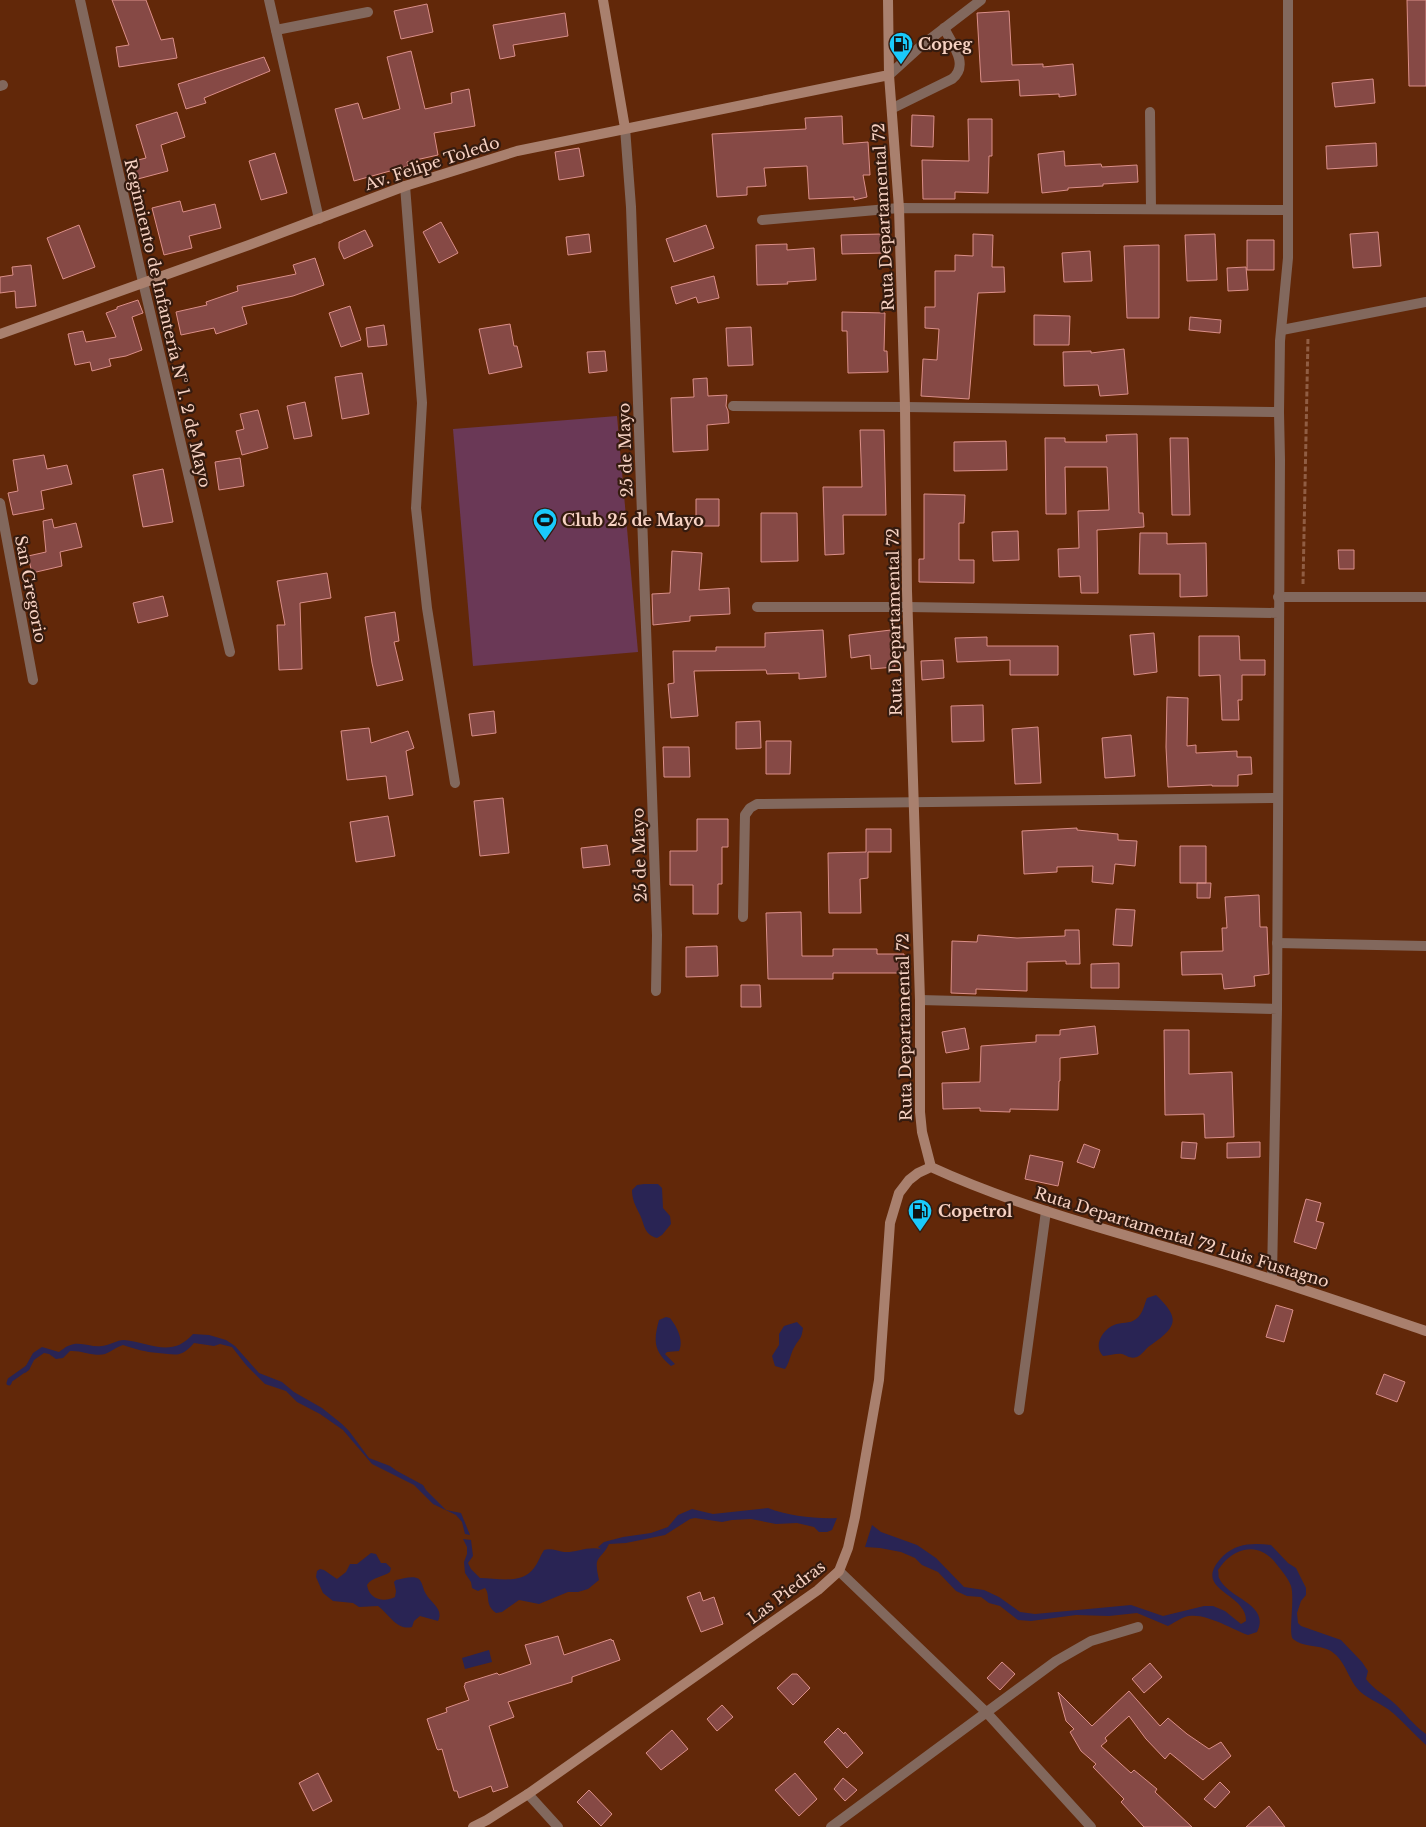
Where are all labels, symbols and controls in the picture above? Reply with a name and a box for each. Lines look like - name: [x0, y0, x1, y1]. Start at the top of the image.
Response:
- fuel station icon: Copeg: [888, 31, 914, 65]
- place label: Copeg: [918, 34, 973, 54]
- street label: Ruta Departamental 72: [868, 123, 898, 311]
- street label: Av. Felipe Toledo: [361, 132, 502, 195]
- street label: Regimiento de Infantería N° 1. 2 de Mayo: [120, 157, 216, 489]
- street label: 25 de Mayo: [613, 402, 637, 498]
- sports icon: Club 25 de Mayo: [532, 507, 558, 541]
- place label: Club 25 de Mayo: [562, 510, 704, 530]
- street label: Ruta Departamental 72: [882, 528, 906, 716]
- street label: San Gregorio: [11, 534, 51, 644]
- street label: 25 de Mayo: [627, 807, 651, 903]
- street label: Ruta Departamental 72: [892, 933, 916, 1121]
- street label: Ruta Departamental 72 Luis Fustagno: [1032, 1183, 1332, 1291]
- fuel station icon: Copetrol: [907, 1198, 933, 1232]
- place label: Copetrol: [938, 1201, 1013, 1221]
- street label: Las Piedras: [743, 1556, 829, 1628]

